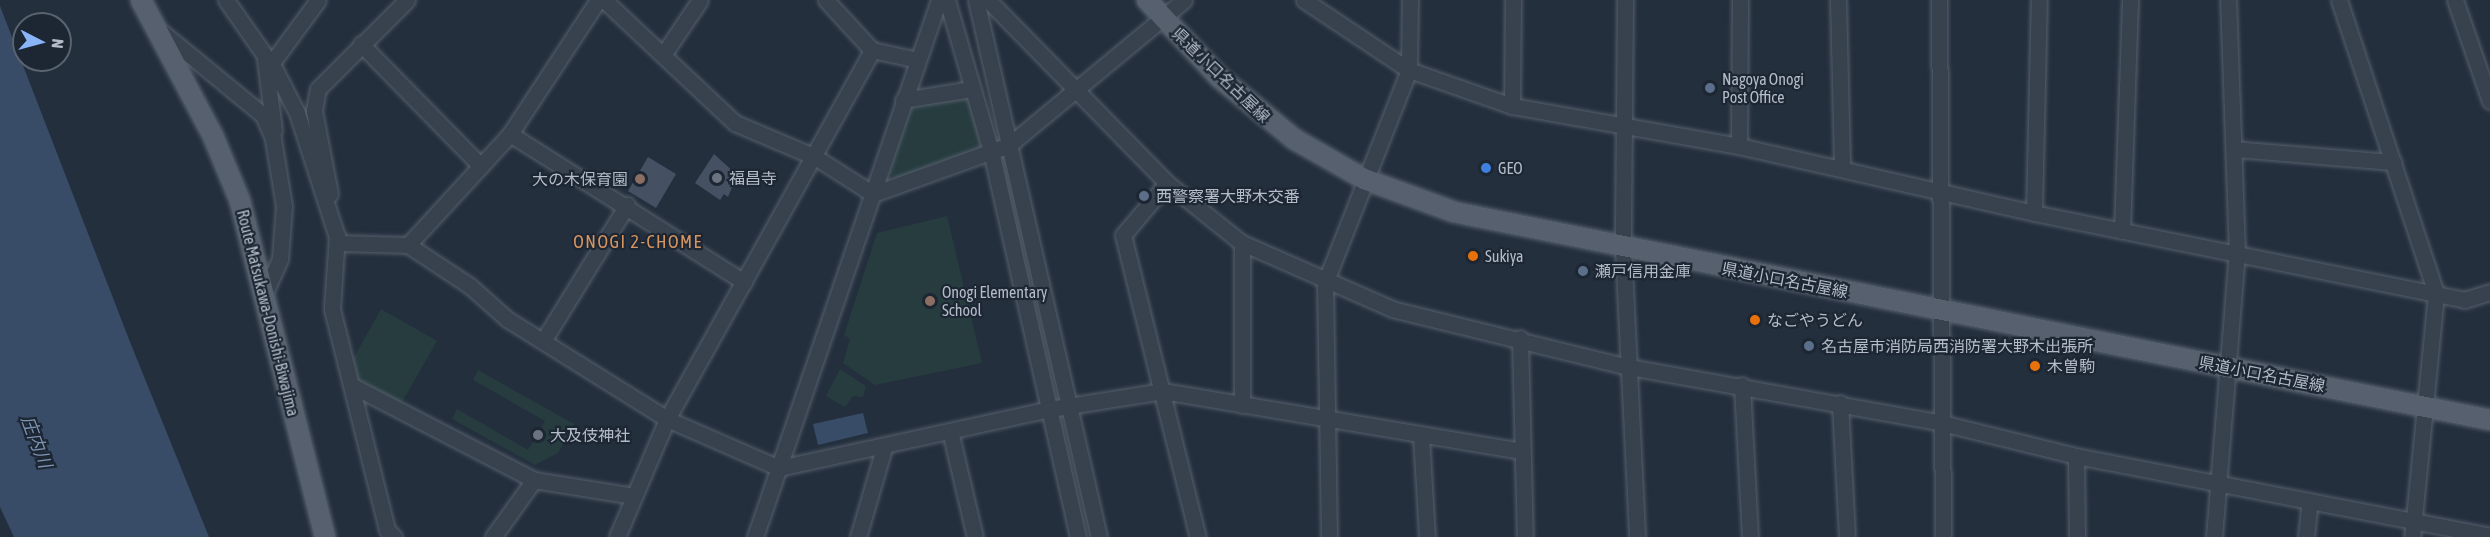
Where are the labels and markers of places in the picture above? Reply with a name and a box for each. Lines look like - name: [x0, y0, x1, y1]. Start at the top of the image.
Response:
- place label: Nagoya Onogi Post Office: [1722, 69, 1804, 107]
- marker: Nagoya Onogi Post Office: [1703, 81, 1717, 95]
- place label: GEO: [1498, 158, 1523, 178]
- marker: GEO: [1479, 161, 1493, 175]
- place label: 福昌寺: [729, 168, 777, 188]
- place label: 大の木保育園: [532, 169, 628, 189]
- marker: 福昌寺: [710, 171, 724, 185]
- marker: 大の木保育園: [633, 172, 647, 186]
- place label: 西警察署大野木交番: [1156, 186, 1300, 206]
- marker: 西警察署大野木交番: [1137, 189, 1151, 203]
- place label: Sukiya: [1485, 246, 1524, 266]
- marker: Sukiya: [1466, 249, 1480, 263]
- place label: 瀬戸信用金庫: [1595, 261, 1691, 281]
- marker: 瀬戸信用金庫: [1576, 264, 1590, 278]
- place label: Onogi Elementary School: [942, 282, 1047, 320]
- marker: Onogi Elementary School: [923, 294, 937, 308]
- place label: なごやうどん: [1767, 310, 1863, 330]
- marker: なごやうどん: [1748, 313, 1762, 327]
- place label: 名古屋市消防局西消防署大野木出張所: [1821, 336, 2093, 356]
- marker: 名古屋市消防局西消防署大野木出張所: [1802, 339, 1816, 353]
- place label: 木曽駒: [2047, 356, 2095, 376]
- marker: 木曽駒: [2028, 359, 2042, 373]
- place label: 大及伎神社: [550, 425, 630, 445]
- marker: 大及伎神社: [531, 428, 545, 442]

